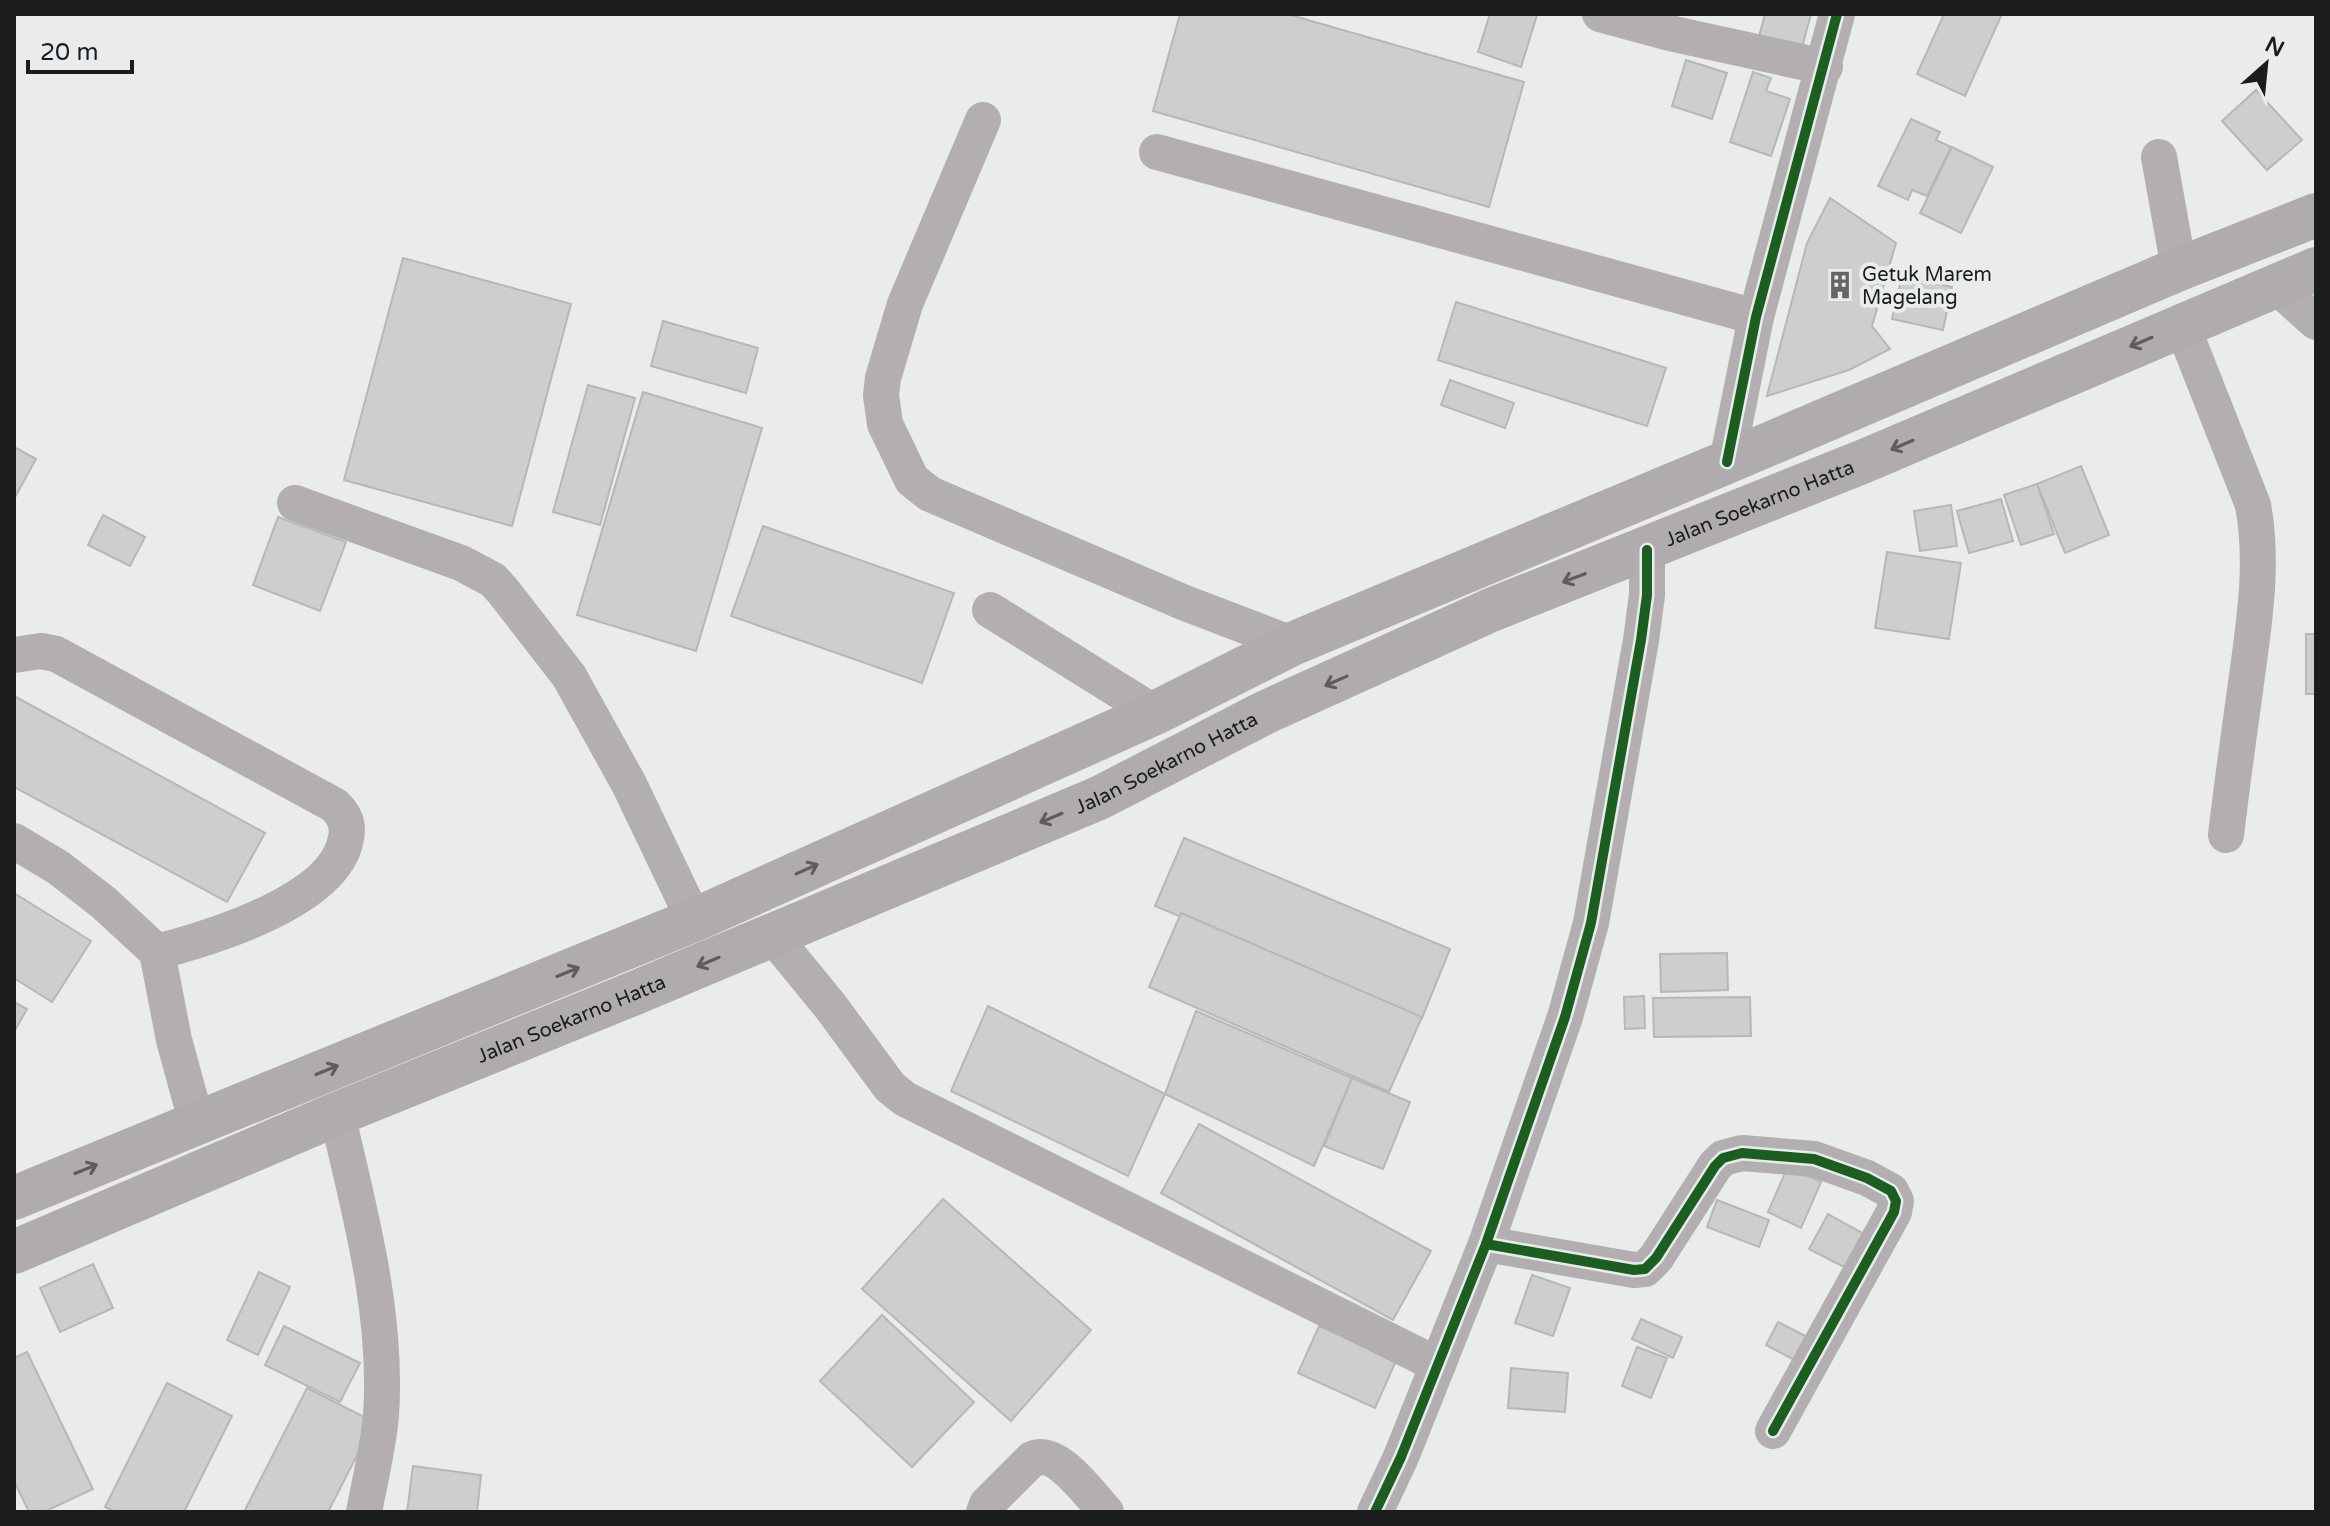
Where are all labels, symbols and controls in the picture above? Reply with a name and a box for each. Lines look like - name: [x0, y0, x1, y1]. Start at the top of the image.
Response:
- scale bar: [28, 24, 132, 74]
- north arrow: [2226, 24, 2306, 104]
- text: N: [2261, 31, 2288, 63]
- text: 20 m: [40, 38, 98, 67]
- place label: Getuk Marem Magelang: [1862, 263, 1992, 310]
- building icon: Getuk Marem Magelang: [1825, 270, 1855, 300]
- one-way arrow: [2129, 336, 2153, 351]
- one-way arrow: [1890, 438, 1914, 453]
- street label: Jalan Soekarno Hatta: [1662, 455, 1858, 552]
- one-way arrow: [1563, 572, 1587, 586]
- one-way arrow: [1324, 674, 1348, 689]
- street label: Jalan Soekarno Hatta: [1072, 707, 1262, 820]
- one-way arrow: [1039, 811, 1064, 826]
- one-way arrow: [794, 861, 818, 876]
- one-way arrow: [696, 956, 721, 970]
- one-way arrow: [555, 963, 580, 978]
- street label: Jalan Soekarno Hatta: [474, 970, 670, 1069]
- one-way arrow: [314, 1062, 339, 1077]
- one-way arrow: [73, 1160, 98, 1175]

